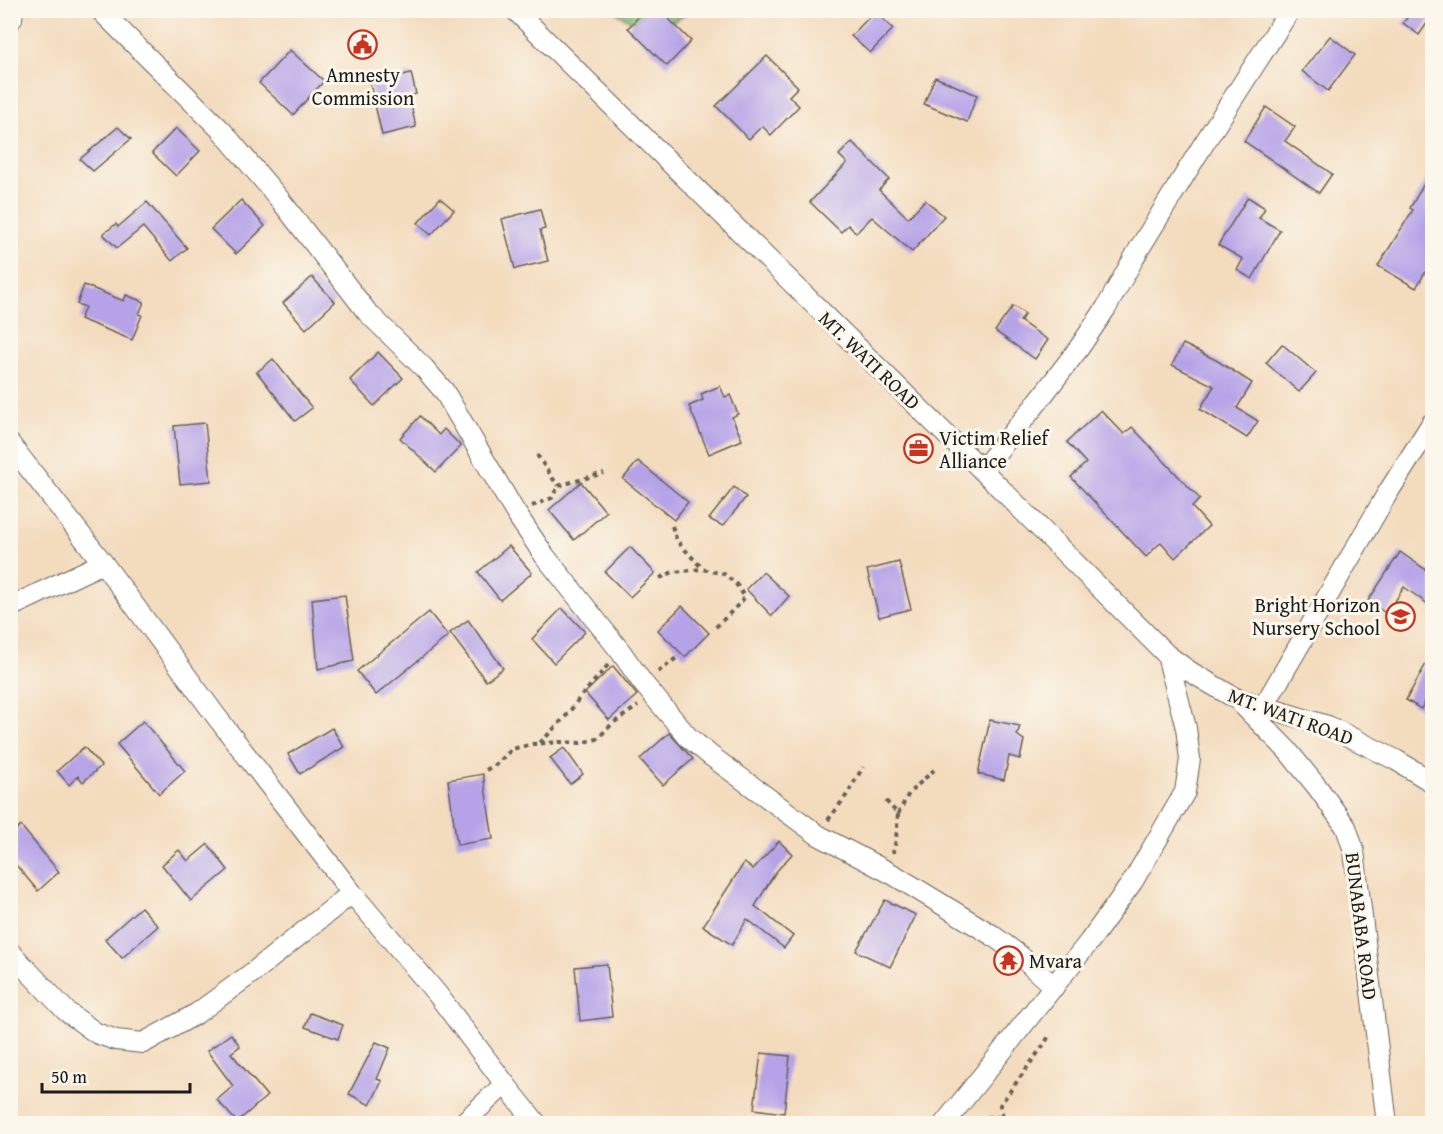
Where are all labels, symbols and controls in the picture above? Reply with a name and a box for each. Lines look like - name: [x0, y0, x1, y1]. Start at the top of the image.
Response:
- public building icon: Amnesty Commission: [347, 28, 379, 60]
- place label: Amnesty Commission: [312, 60, 414, 112]
- street label: MT. WATI ROAD: [813, 304, 927, 416]
- place label: Victim Relief Alliance: [939, 423, 1051, 475]
- office icon: Victim Relief Alliance: [902, 433, 934, 465]
- place label: Bright Horizon Nursery School: [1252, 590, 1380, 642]
- school or university icon: Bright Horizon Nursery School: [1385, 600, 1417, 632]
- street label: MT. WATI ROAD: [1224, 680, 1358, 752]
- street label: BUNABABA ROAD: [1339, 851, 1385, 1001]
- temple icon: Mvara: [992, 944, 1024, 976]
- place label: Mvara: [1029, 946, 1082, 975]
- scale bar: [42, 1056, 190, 1094]
- text: 50 m: [51, 1063, 87, 1090]

